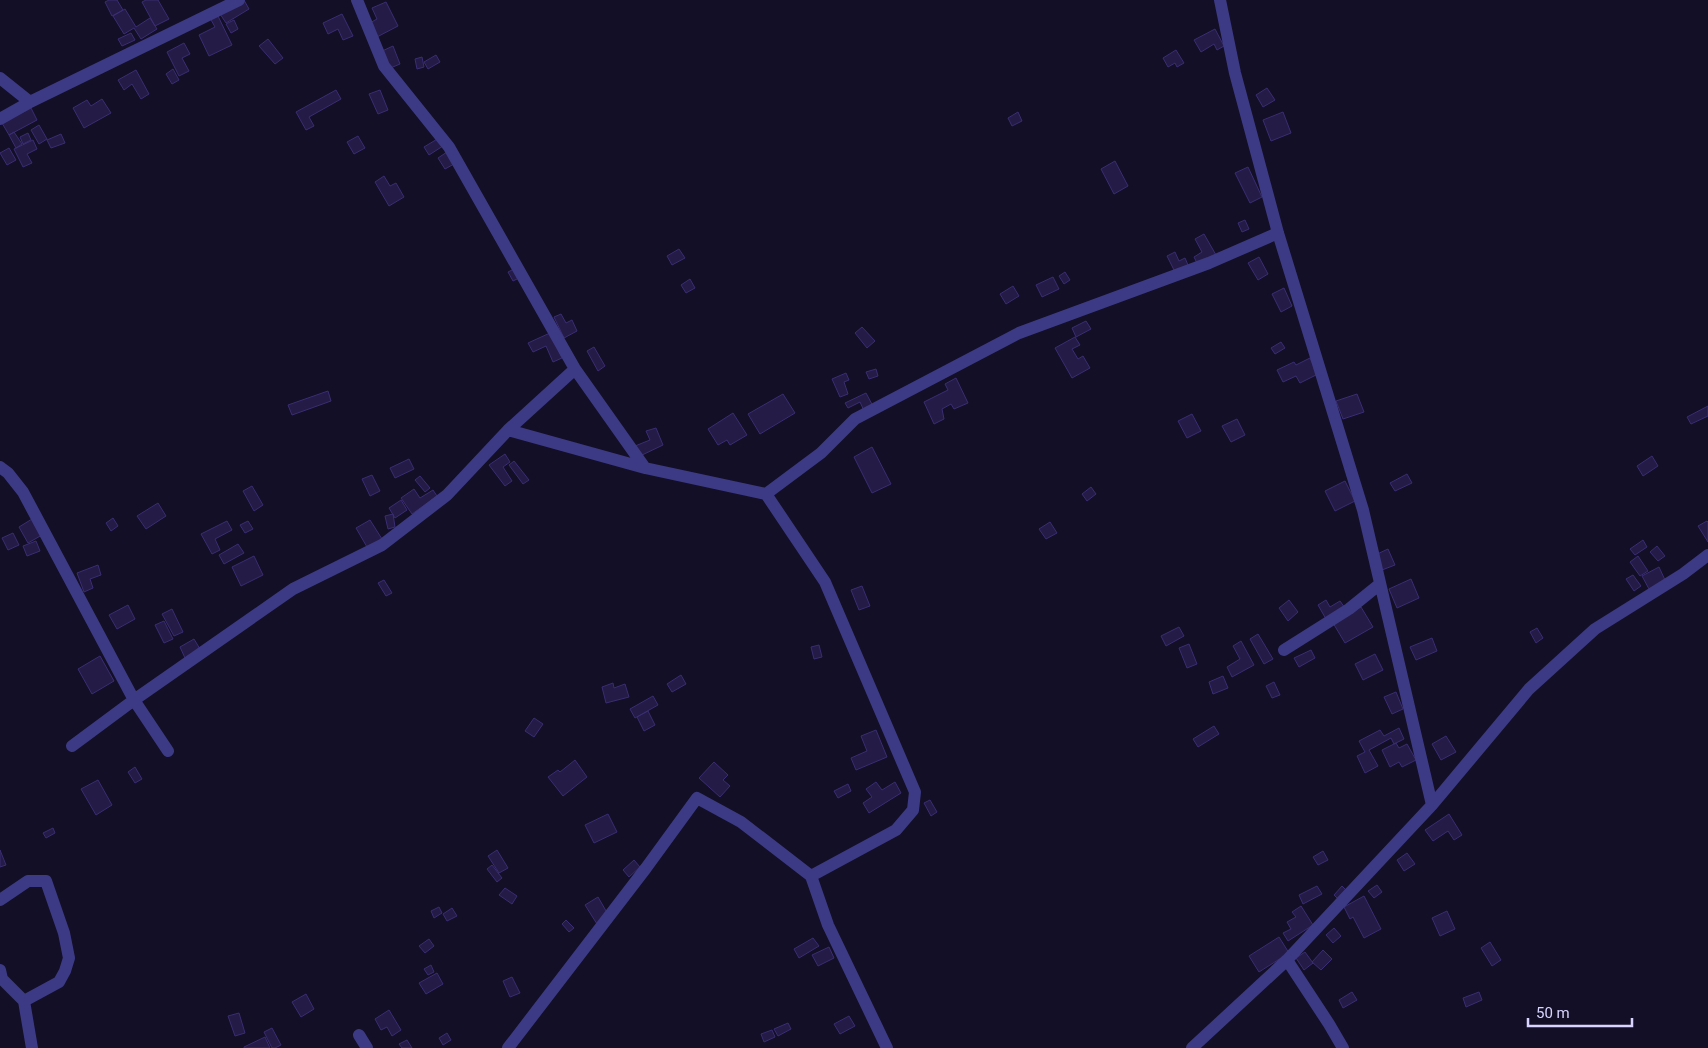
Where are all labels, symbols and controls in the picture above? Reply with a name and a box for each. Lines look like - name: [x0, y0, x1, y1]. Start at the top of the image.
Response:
- scale bar: [1528, 996, 1632, 1028]
- text: 50 m: [1536, 1004, 1570, 1022]

